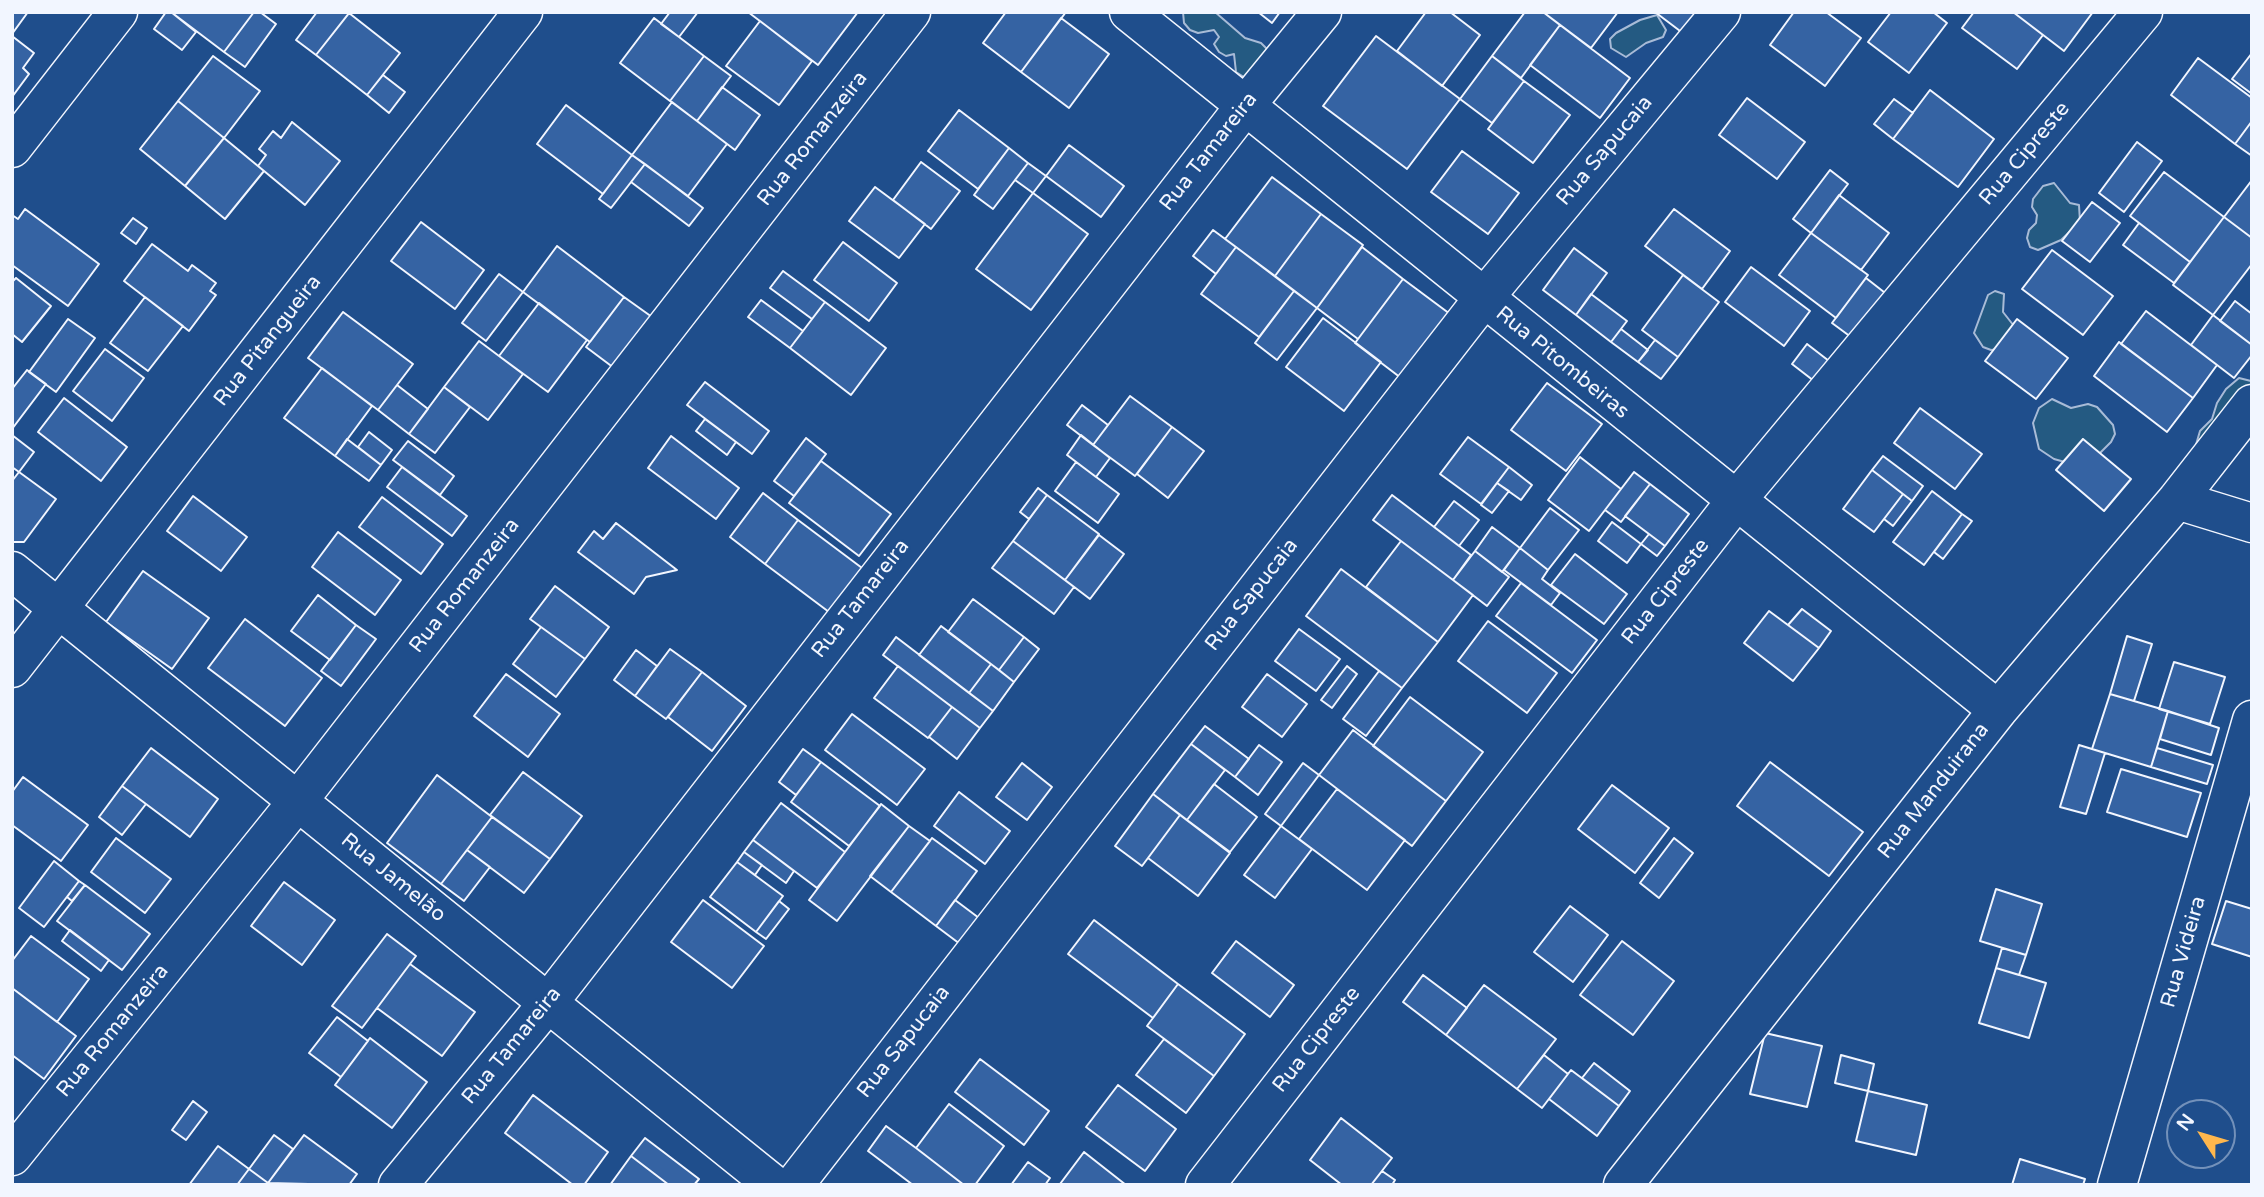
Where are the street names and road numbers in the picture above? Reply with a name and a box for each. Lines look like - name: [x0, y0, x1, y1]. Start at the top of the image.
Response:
- street label: Rua Romanzeira: [753, 67, 873, 211]
- street label: Rua Tamareira: [1155, 88, 1263, 216]
- street label: Rua Sapucaia: [1552, 91, 1658, 211]
- street label: Rua Cipreste: [1974, 97, 2076, 211]
- street label: Rua Pitangueira: [209, 270, 327, 412]
- street label: Rua Pitombeiras: [1490, 301, 1634, 425]
- street label: Rua Romanzeira: [405, 514, 525, 658]
- street label: Rua Sapucaia: [1200, 534, 1304, 656]
- street label: Rua Cipreste: [1617, 534, 1715, 650]
- street label: Rua Tamareira: [807, 535, 915, 663]
- street label: Rua Manduirana: [1873, 718, 1995, 864]
- street label: Rua Jamelão: [336, 828, 450, 928]
- street label: Rua Videira: [2156, 893, 2212, 1011]
- street label: Rua Romanzeira: [52, 959, 174, 1103]
- street label: Rua Sapucaia: [852, 981, 956, 1103]
- street label: Rua Tamareira: [457, 982, 567, 1110]
- street label: Rua Cipreste: [1268, 982, 1366, 1098]

